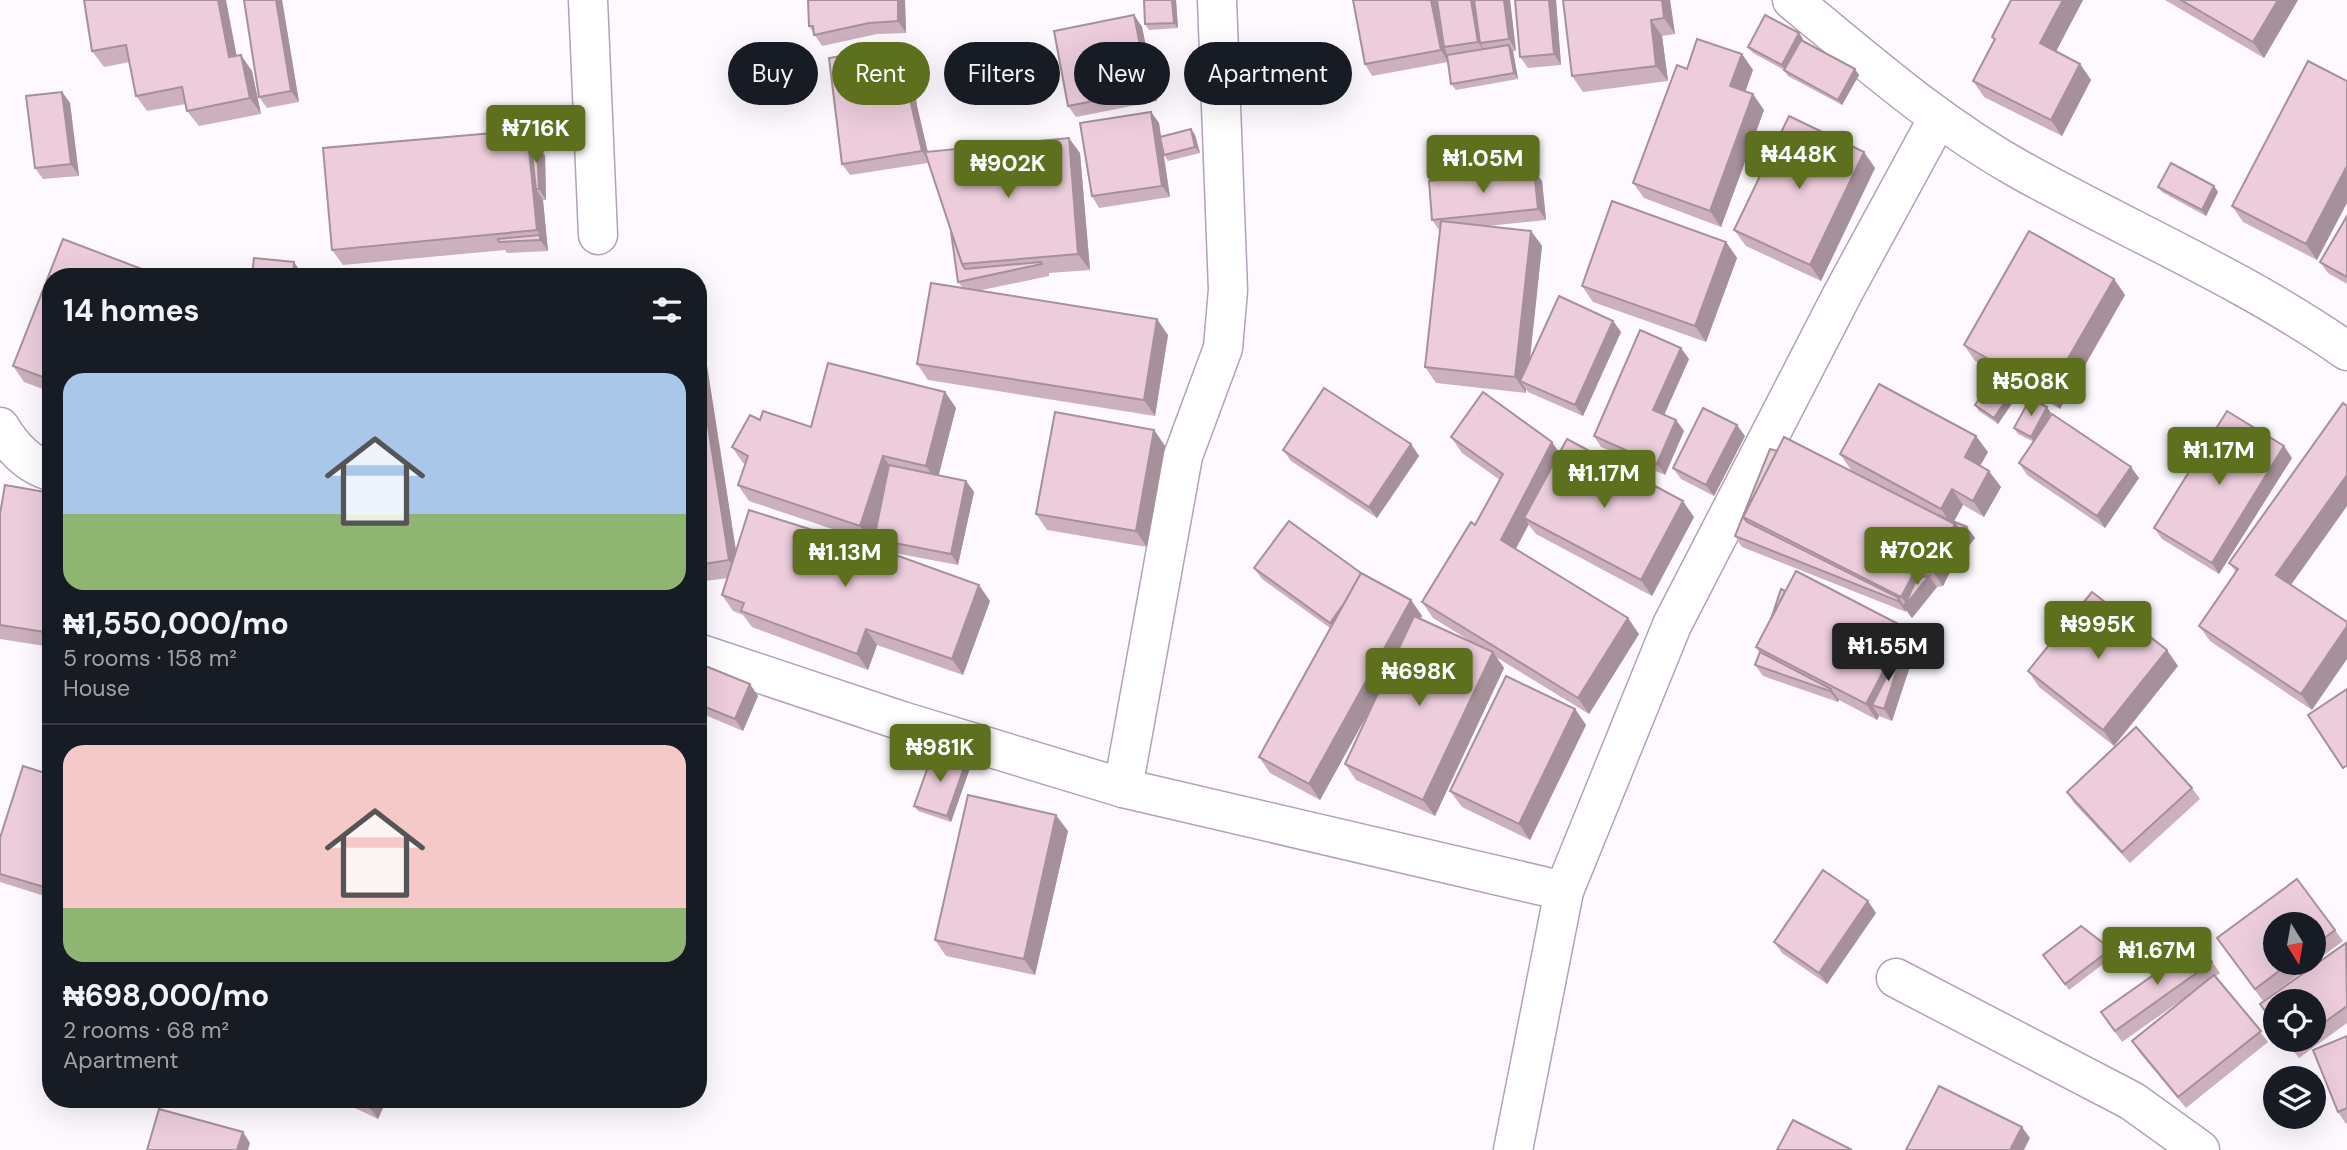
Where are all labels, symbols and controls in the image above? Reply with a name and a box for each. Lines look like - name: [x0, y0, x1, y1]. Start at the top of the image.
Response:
- chip: Buy: [728, 42, 818, 105]
- chip: Rent: [832, 42, 930, 105]
- chip: Filters: [944, 42, 1060, 105]
- chip: New: [1074, 42, 1170, 105]
- chip: Apartment: [1184, 42, 1352, 105]
- pin: ₦716K: [487, 106, 585, 165]
- text: ₦716K: [502, 113, 570, 143]
- pin: ₦448K: [1750, 132, 1848, 191]
- pin: ₦1.05M: [1426, 136, 1540, 195]
- text: ₦448K: [1761, 139, 1837, 169]
- pin: ₦902K: [959, 140, 1057, 200]
- text: ₦1.05M: [1443, 143, 1523, 173]
- text: ₦902K: [970, 148, 1046, 178]
- text: 14 homes: [63, 291, 200, 330]
- icon: filters: [648, 291, 686, 329]
- pin: ₦508K: [1982, 358, 2080, 418]
- text: ₦508K: [1993, 366, 2069, 396]
- icon: home: [312, 418, 438, 544]
- pin: ₦1.17M: [2162, 428, 2276, 487]
- text: ₦1.17M: [2183, 435, 2255, 465]
- pin: ₦1.17M: [1547, 450, 1661, 510]
- text: ₦1.17M: [1568, 458, 1640, 488]
- pin: ₦702K: [1868, 528, 1966, 587]
- pin: ₦1.13M: [788, 530, 902, 589]
- text: ₦702K: [1880, 535, 1954, 565]
- text: ₦1.13M: [809, 537, 881, 567]
- pin: ₦995K: [2049, 602, 2147, 661]
- text: ₦1,550,000/mo: [63, 604, 289, 643]
- text: ₦995K: [2060, 609, 2136, 639]
- pin: ₦1.55M: [1831, 624, 1945, 683]
- text: ₦1.55M: [1848, 631, 1928, 661]
- text: 5 rooms · 158 m²: [63, 643, 237, 673]
- pin: ₦698K: [1370, 648, 1468, 708]
- text: ₦698K: [1382, 656, 1456, 686]
- text: House: [63, 673, 130, 703]
- pin: ₦981K: [891, 724, 989, 784]
- text: ₦981K: [906, 732, 974, 762]
- icon: home: [312, 790, 438, 916]
- north arrow: [2263, 912, 2326, 975]
- map controls: [2263, 912, 2326, 1129]
- pin: ₦1.67M: [2100, 928, 2214, 987]
- text: ₦1.67M: [2118, 935, 2196, 965]
- text: ₦698,000/mo: [63, 976, 269, 1015]
- button: locate: [2263, 989, 2326, 1052]
- text: 2 rooms · 68 m²: [63, 1015, 229, 1045]
- text: Apartment: [63, 1045, 178, 1075]
- button: layers: [2263, 1066, 2326, 1129]

